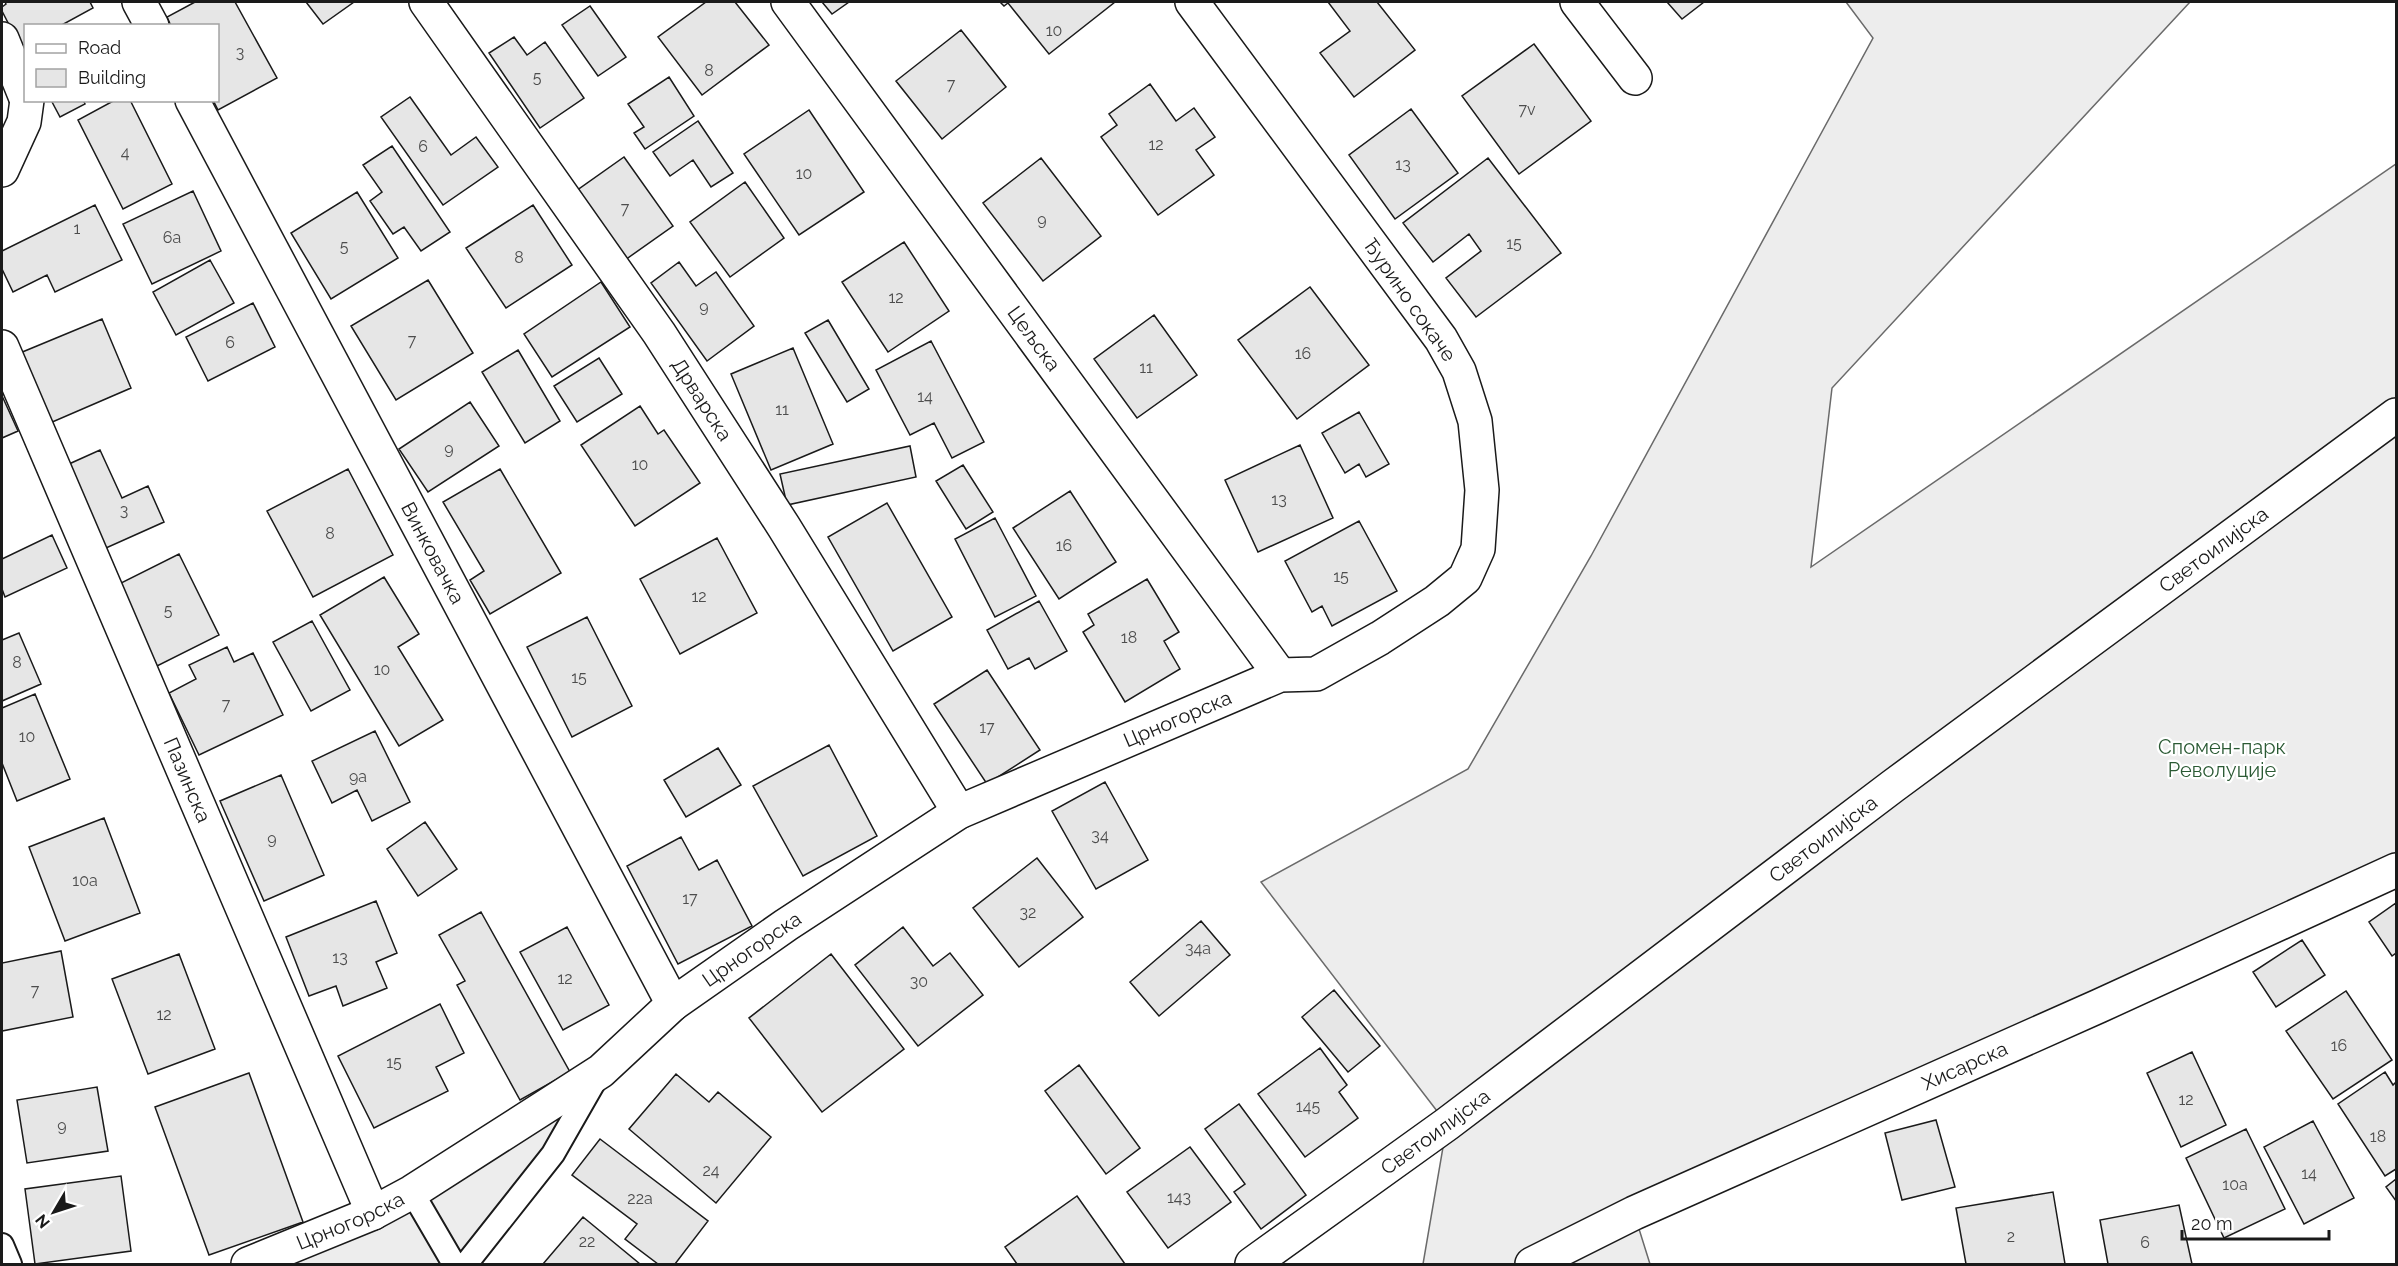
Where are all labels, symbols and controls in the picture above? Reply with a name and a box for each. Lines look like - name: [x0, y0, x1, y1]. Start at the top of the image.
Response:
- house number: 10: [1046, 21, 1062, 40]
- legend: [24, 24, 219, 102]
- text: Road: [78, 37, 121, 58]
- house number: 3: [236, 43, 244, 62]
- house number: 8: [704, 61, 714, 80]
- text: Building: [78, 67, 146, 88]
- house number: 5: [533, 68, 542, 87]
- house number: 7: [947, 75, 956, 94]
- house number: 7v: [1518, 100, 1536, 119]
- house number: 12: [1148, 135, 1164, 154]
- house number: 6: [418, 137, 428, 156]
- house number: 4: [121, 143, 130, 162]
- house number: 13: [1395, 155, 1411, 174]
- house number: 10: [796, 164, 812, 183]
- house number: 7: [621, 199, 630, 218]
- house number: 9: [1037, 210, 1047, 229]
- house number: 1: [74, 219, 81, 238]
- house number: 6a: [163, 228, 181, 247]
- street label: Ђурино сокаче: [1359, 234, 1461, 366]
- house number: 15: [1506, 234, 1522, 253]
- house number: 5: [340, 237, 349, 256]
- house number: 8: [514, 248, 524, 267]
- house number: 12: [888, 288, 904, 307]
- house number: 9: [699, 297, 709, 316]
- street label: Цељска: [1002, 301, 1066, 376]
- house number: 7: [408, 331, 417, 350]
- house number: 6: [225, 333, 235, 352]
- house number: 16: [1295, 344, 1311, 363]
- street label: Дрварска: [666, 354, 737, 445]
- house number: 11: [1139, 358, 1153, 377]
- house number: 14: [917, 387, 933, 406]
- house number: 11: [775, 400, 789, 419]
- house number: 9: [444, 439, 454, 458]
- house number: 10: [632, 455, 648, 474]
- house number: 13: [1271, 490, 1287, 509]
- street label: Винковачка: [396, 498, 470, 608]
- house number: 3: [120, 501, 128, 520]
- street label: Светоилијска: [2154, 501, 2273, 598]
- house number: 8: [325, 524, 335, 543]
- house number: 16: [1056, 536, 1072, 555]
- house number: 15: [1333, 567, 1349, 586]
- house number: 12: [691, 587, 707, 606]
- house number: 5: [164, 601, 173, 620]
- house number: 18: [1121, 628, 1137, 647]
- house number: 8: [12, 653, 22, 672]
- house number: 10: [374, 660, 390, 679]
- house number: 15: [571, 668, 587, 687]
- street label: Црногорска: [1120, 685, 1235, 752]
- house number: 7: [222, 695, 231, 714]
- house number: 17: [979, 718, 995, 737]
- house number: 10: [19, 727, 35, 746]
- street label: Пазинска: [159, 734, 216, 826]
- park label: Спомен-парк Револуције: [2158, 735, 2286, 782]
- house number: 9a: [349, 767, 367, 786]
- street label: Светоилијска: [1764, 790, 1882, 888]
- house number: 34: [1091, 826, 1109, 845]
- house number: 9: [267, 829, 277, 848]
- house number: 10a: [72, 871, 98, 890]
- house number: 17: [682, 889, 698, 908]
- house number: 32: [1020, 903, 1036, 922]
- street label: Црногорска: [698, 906, 806, 992]
- house number: 34a: [1185, 939, 1211, 958]
- house number: 13: [332, 948, 348, 967]
- house number: 12: [557, 969, 573, 988]
- house number: 30: [910, 972, 928, 991]
- house number: 7: [31, 981, 40, 1000]
- house number: 12: [156, 1005, 172, 1024]
- street label: Хисарска: [1918, 1036, 2011, 1095]
- house number: 16: [2331, 1036, 2347, 1055]
- house number: 15: [386, 1053, 402, 1072]
- street label: Светоилијска: [1376, 1084, 1495, 1180]
- house number: 12: [2178, 1090, 2194, 1109]
- house number: 145: [1296, 1097, 1320, 1116]
- house number: 9: [57, 1116, 67, 1135]
- house number: 18: [2370, 1127, 2386, 1146]
- house number: 24: [702, 1161, 720, 1180]
- house number: 14: [2301, 1164, 2317, 1183]
- house number: 10a: [2222, 1175, 2248, 1194]
- north arrow: [24, 1182, 84, 1242]
- street label: Црногорска: [293, 1187, 408, 1255]
- house number: 143: [1167, 1188, 1191, 1207]
- house number: 22a: [627, 1189, 653, 1208]
- scale bar: [2182, 1203, 2329, 1241]
- text: N: [32, 1210, 54, 1232]
- text: 20 m: [2191, 1213, 2233, 1234]
- house number: 2: [2007, 1227, 2015, 1246]
- house number: 22: [579, 1232, 595, 1251]
- house number: 6: [2140, 1233, 2150, 1252]

